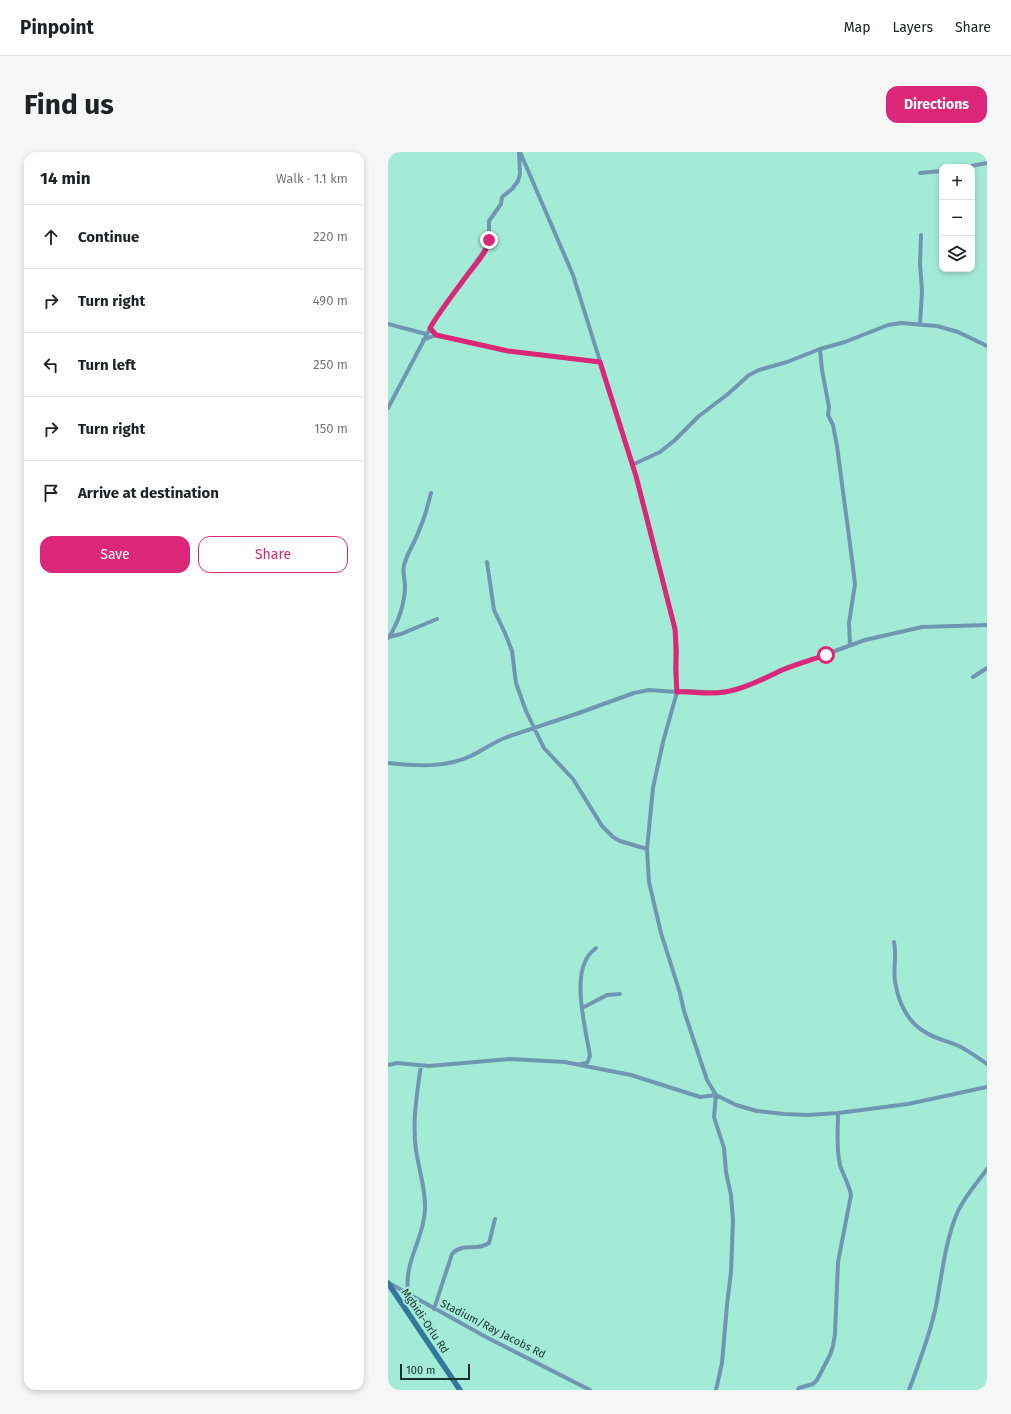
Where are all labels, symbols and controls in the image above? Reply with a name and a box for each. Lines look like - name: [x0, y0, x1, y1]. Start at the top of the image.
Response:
- text: Pinpoint: [20, 16, 94, 39]
- text: Map: [844, 19, 870, 36]
- text: Layers: [892, 19, 933, 36]
- text: Share: [955, 19, 991, 36]
- button: Directions: [886, 86, 987, 123]
- text: Find us: [24, 88, 114, 121]
- map controls: [939, 164, 975, 272]
- button: +: [939, 164, 975, 200]
- text: 14 min: [40, 168, 91, 189]
- text: Walk · 1.1 km: [276, 171, 348, 186]
- button: −: [939, 200, 975, 236]
- icon: ahead: [40, 226, 62, 248]
- text: Continue: [78, 228, 139, 246]
- text: 220 m: [313, 229, 348, 244]
- route end: [480, 231, 498, 249]
- button: layers: [939, 236, 975, 272]
- icon: right: [40, 290, 62, 312]
- text: Turn right: [78, 292, 145, 310]
- text: 490 m: [313, 293, 348, 308]
- icon: left: [40, 354, 62, 376]
- text: Turn left: [78, 356, 136, 374]
- text: 250 m: [313, 357, 348, 372]
- icon: right: [40, 418, 62, 440]
- text: Turn right: [78, 420, 145, 438]
- text: 150 m: [314, 421, 348, 436]
- icon: arrive: [40, 482, 62, 504]
- text: Arrive at destination: [78, 484, 219, 502]
- button: Save: [40, 536, 190, 573]
- button: Share: [198, 536, 348, 573]
- route start: [817, 646, 835, 664]
- street label: Mgbidi-Orlu Rd: [399, 1286, 451, 1356]
- street label: Stadium/Ray Jacobs Rd: [438, 1297, 548, 1361]
- scale bar: [400, 1362, 470, 1381]
- text: 100 m: [406, 1364, 435, 1377]

